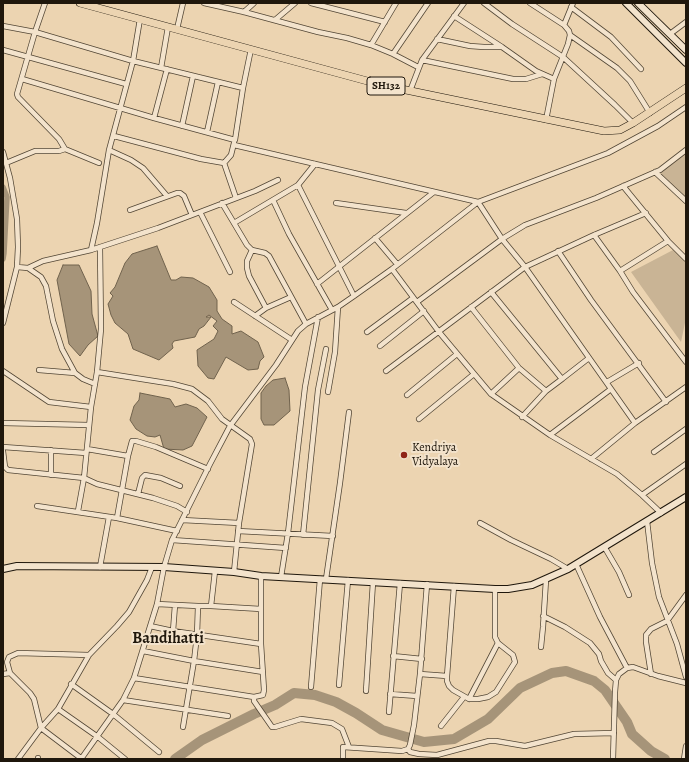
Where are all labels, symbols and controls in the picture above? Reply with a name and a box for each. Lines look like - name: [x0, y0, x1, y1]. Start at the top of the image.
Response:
- road number: SH132: [367, 77, 405, 95]
- place label: Kendriya Vidyalaya: [412, 441, 458, 469]
- marker: Kendriya Vidyalaya: [399, 450, 409, 460]
- district label: Bandihatti: [132, 629, 204, 649]

